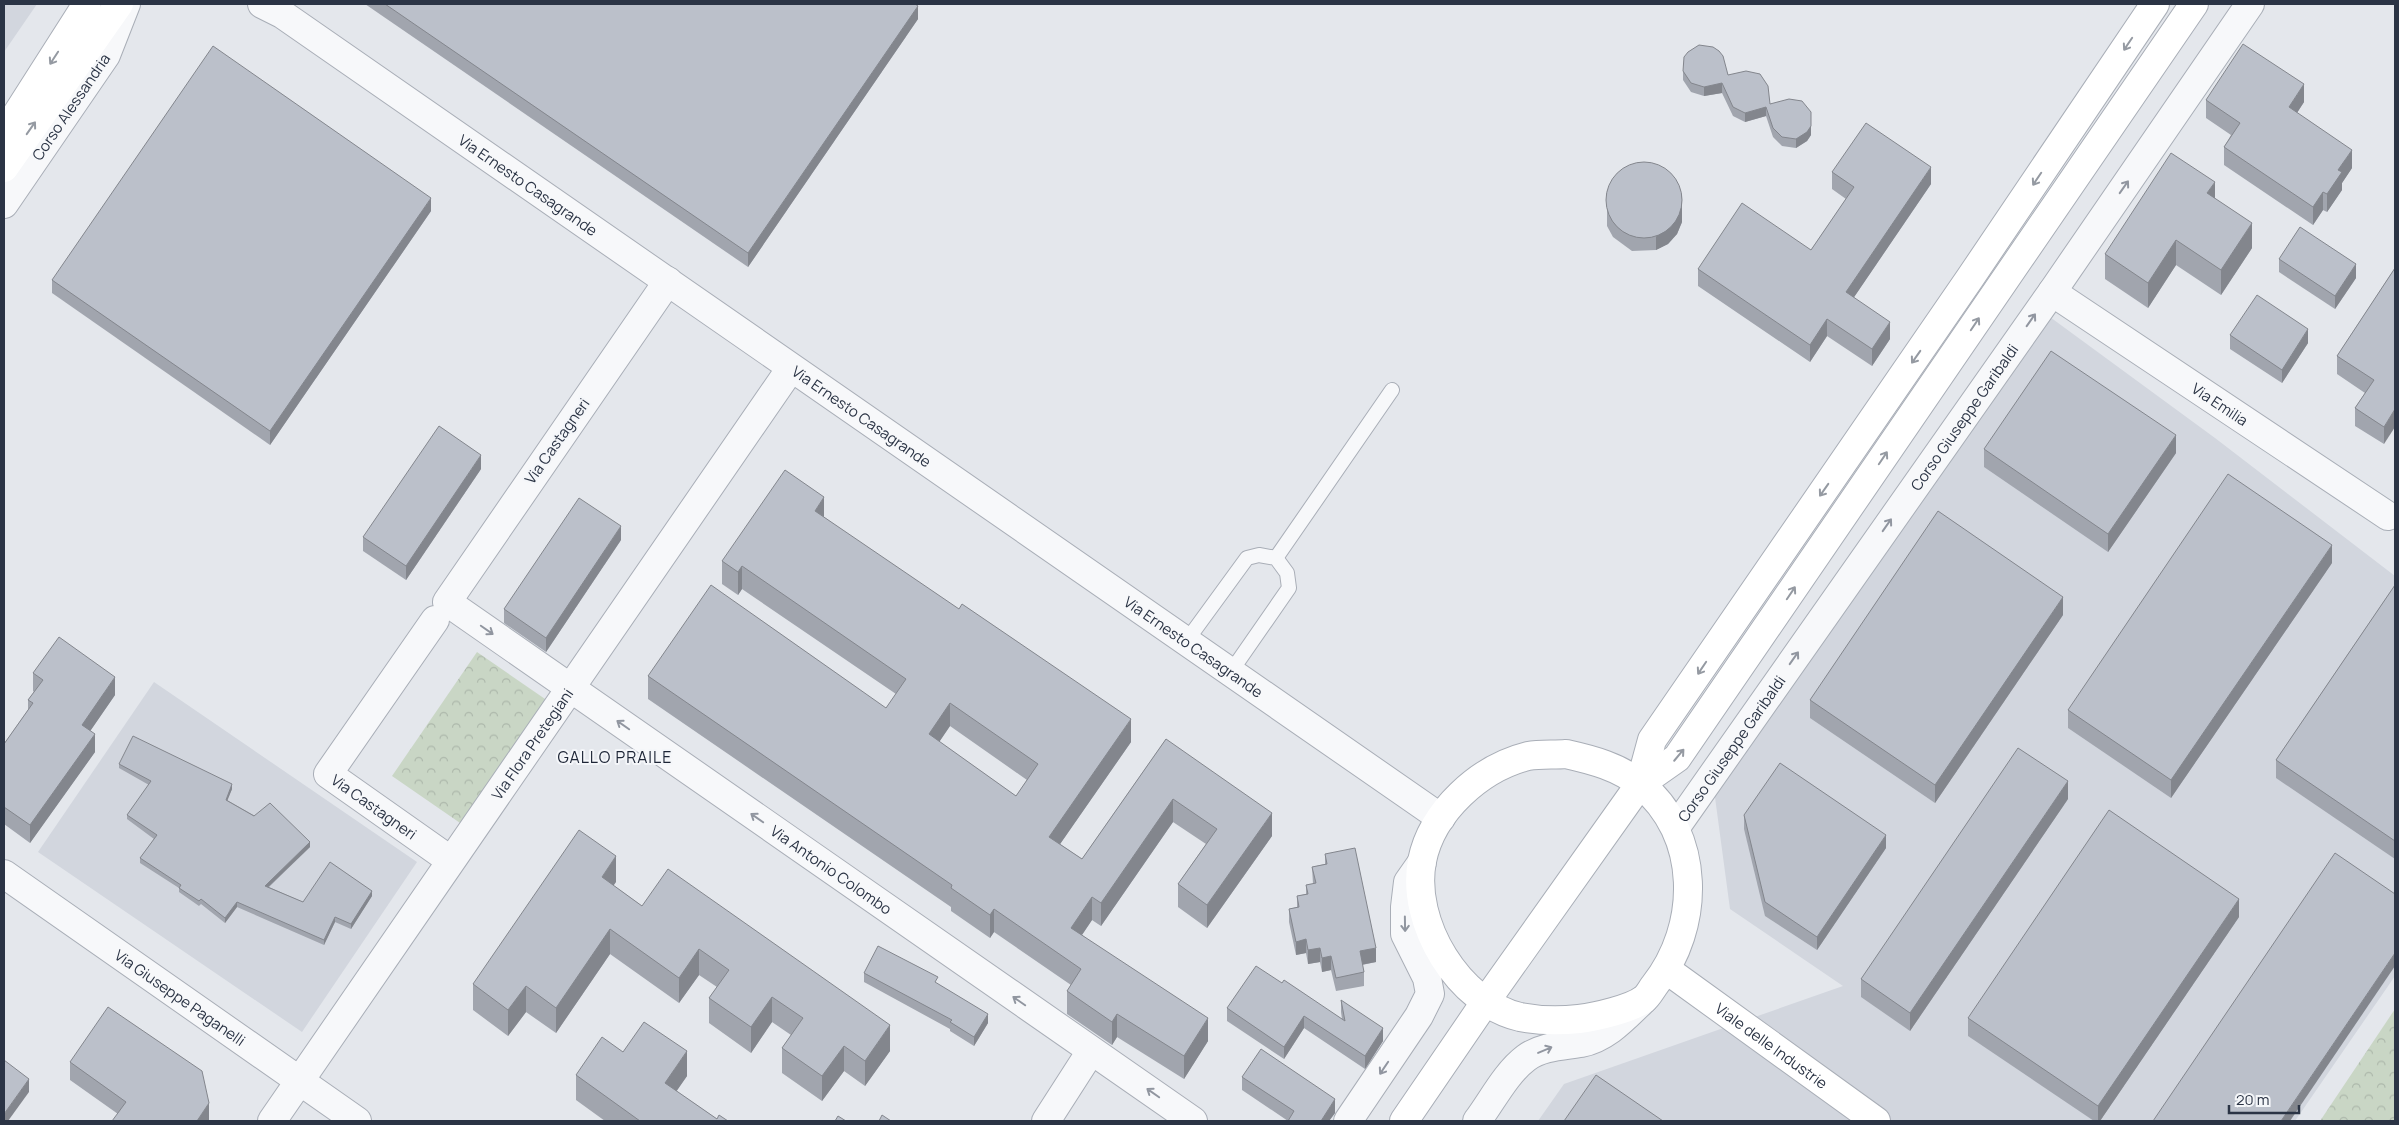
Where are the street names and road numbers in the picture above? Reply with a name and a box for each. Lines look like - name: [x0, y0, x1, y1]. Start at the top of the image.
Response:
- street label: Corso Alessandria: [27, 49, 115, 164]
- street label: Via Ernesto Casagrande: [454, 129, 602, 241]
- street label: Corso Giuseppe Garibaldi: [1905, 340, 2023, 495]
- street label: Via Ernesto Casagrande: [788, 361, 936, 472]
- street label: Via Emilia: [2188, 378, 2252, 430]
- street label: Via Castagneri: [520, 394, 594, 488]
- street label: Via Ernesto Casagrande: [1120, 591, 1268, 702]
- street label: Corso Giuseppe Garibaldi: [1672, 671, 1790, 826]
- street label: Via Flora Pretegiani: [486, 684, 578, 804]
- street label: Via Castagneri: [327, 769, 421, 844]
- street label: Via Antonio Colombo: [767, 820, 896, 919]
- street label: Via Giuseppe Paganelli: [111, 944, 250, 1050]
- street label: Viale delle Industrie: [1711, 998, 1832, 1093]

